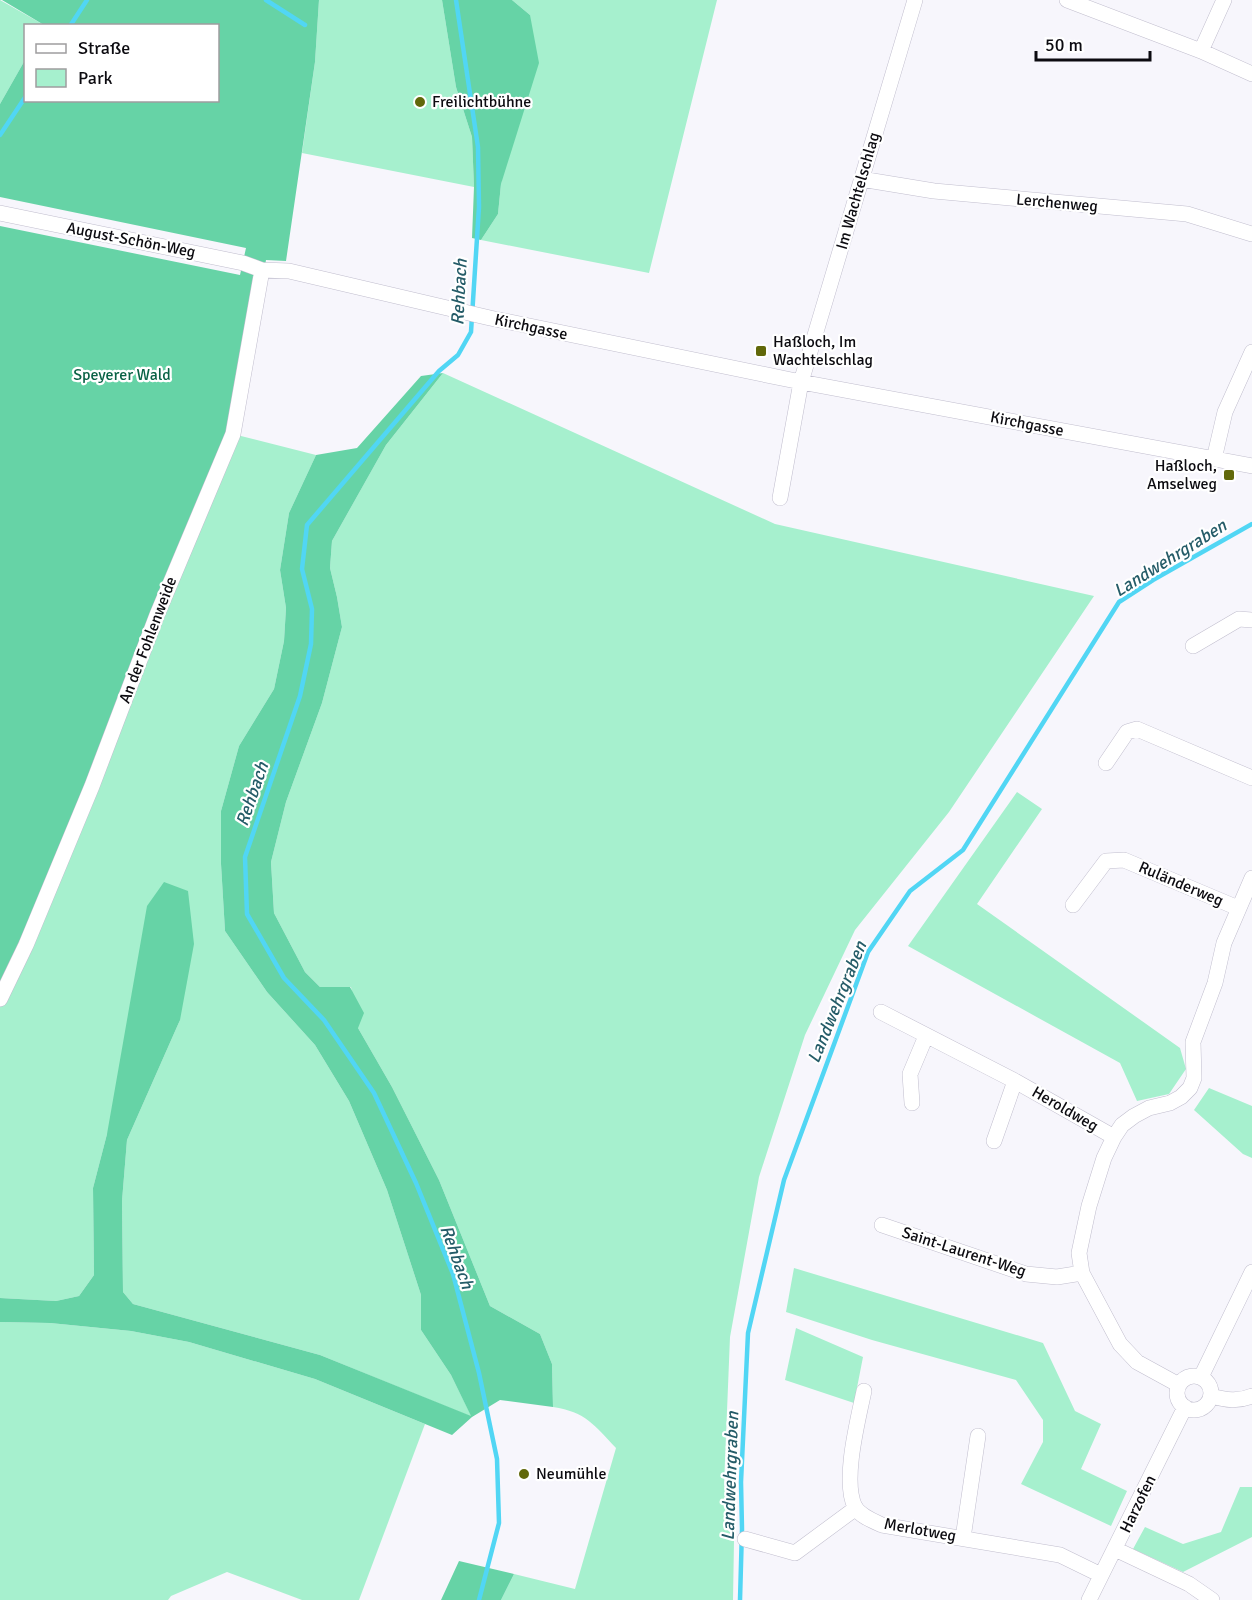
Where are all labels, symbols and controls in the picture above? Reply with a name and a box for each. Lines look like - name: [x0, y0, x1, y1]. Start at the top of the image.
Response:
- legend: [24, 24, 219, 102]
- scale bar: [1036, 24, 1150, 62]
- text: 50 m: [1045, 34, 1083, 56]
- text: Straße: [78, 37, 130, 59]
- text: Park: [78, 67, 113, 89]
- place label: Freilichtbühne: [432, 92, 531, 112]
- marker: Freilichtbühne: [413, 95, 427, 109]
- street label: Im Wachtelschlag: [832, 130, 884, 252]
- street label: Lerchenweg: [1015, 189, 1099, 217]
- street label: August-Schön-Weg: [65, 218, 197, 262]
- water label: Rehbach: [446, 257, 472, 326]
- street label: Kirchgasse: [493, 309, 569, 345]
- place label: Haßloch, Im Wachtelschlag: [773, 332, 873, 370]
- marker: Haßloch, Im Wachtelschlag: [754, 344, 768, 358]
- park label: Speyerer Wald: [73, 365, 171, 385]
- street label: Kirchgasse: [989, 407, 1065, 441]
- place label: Haßloch, Amselweg: [1147, 456, 1217, 494]
- marker: Haßloch, Amselweg: [1222, 468, 1236, 482]
- water label: Landwehrgraben: [1109, 514, 1232, 602]
- street label: An der Fohlenweide: [115, 574, 181, 706]
- water label: Rehbach: [231, 758, 274, 829]
- street label: Ruländerweg: [1136, 857, 1226, 911]
- water label: Landwehrgraben: [803, 937, 872, 1066]
- street label: Heroldweg: [1028, 1082, 1102, 1136]
- water label: Rehbach: [435, 1222, 479, 1293]
- street label: Saint-Laurent-Weg: [899, 1223, 1029, 1281]
- water label: Landwehrgraben: [717, 1410, 743, 1541]
- place label: Neumühle: [536, 1464, 606, 1484]
- marker: Neumühle: [517, 1467, 531, 1481]
- street label: Harzofen: [1115, 1472, 1161, 1536]
- street label: Merlotweg: [882, 1514, 958, 1546]

